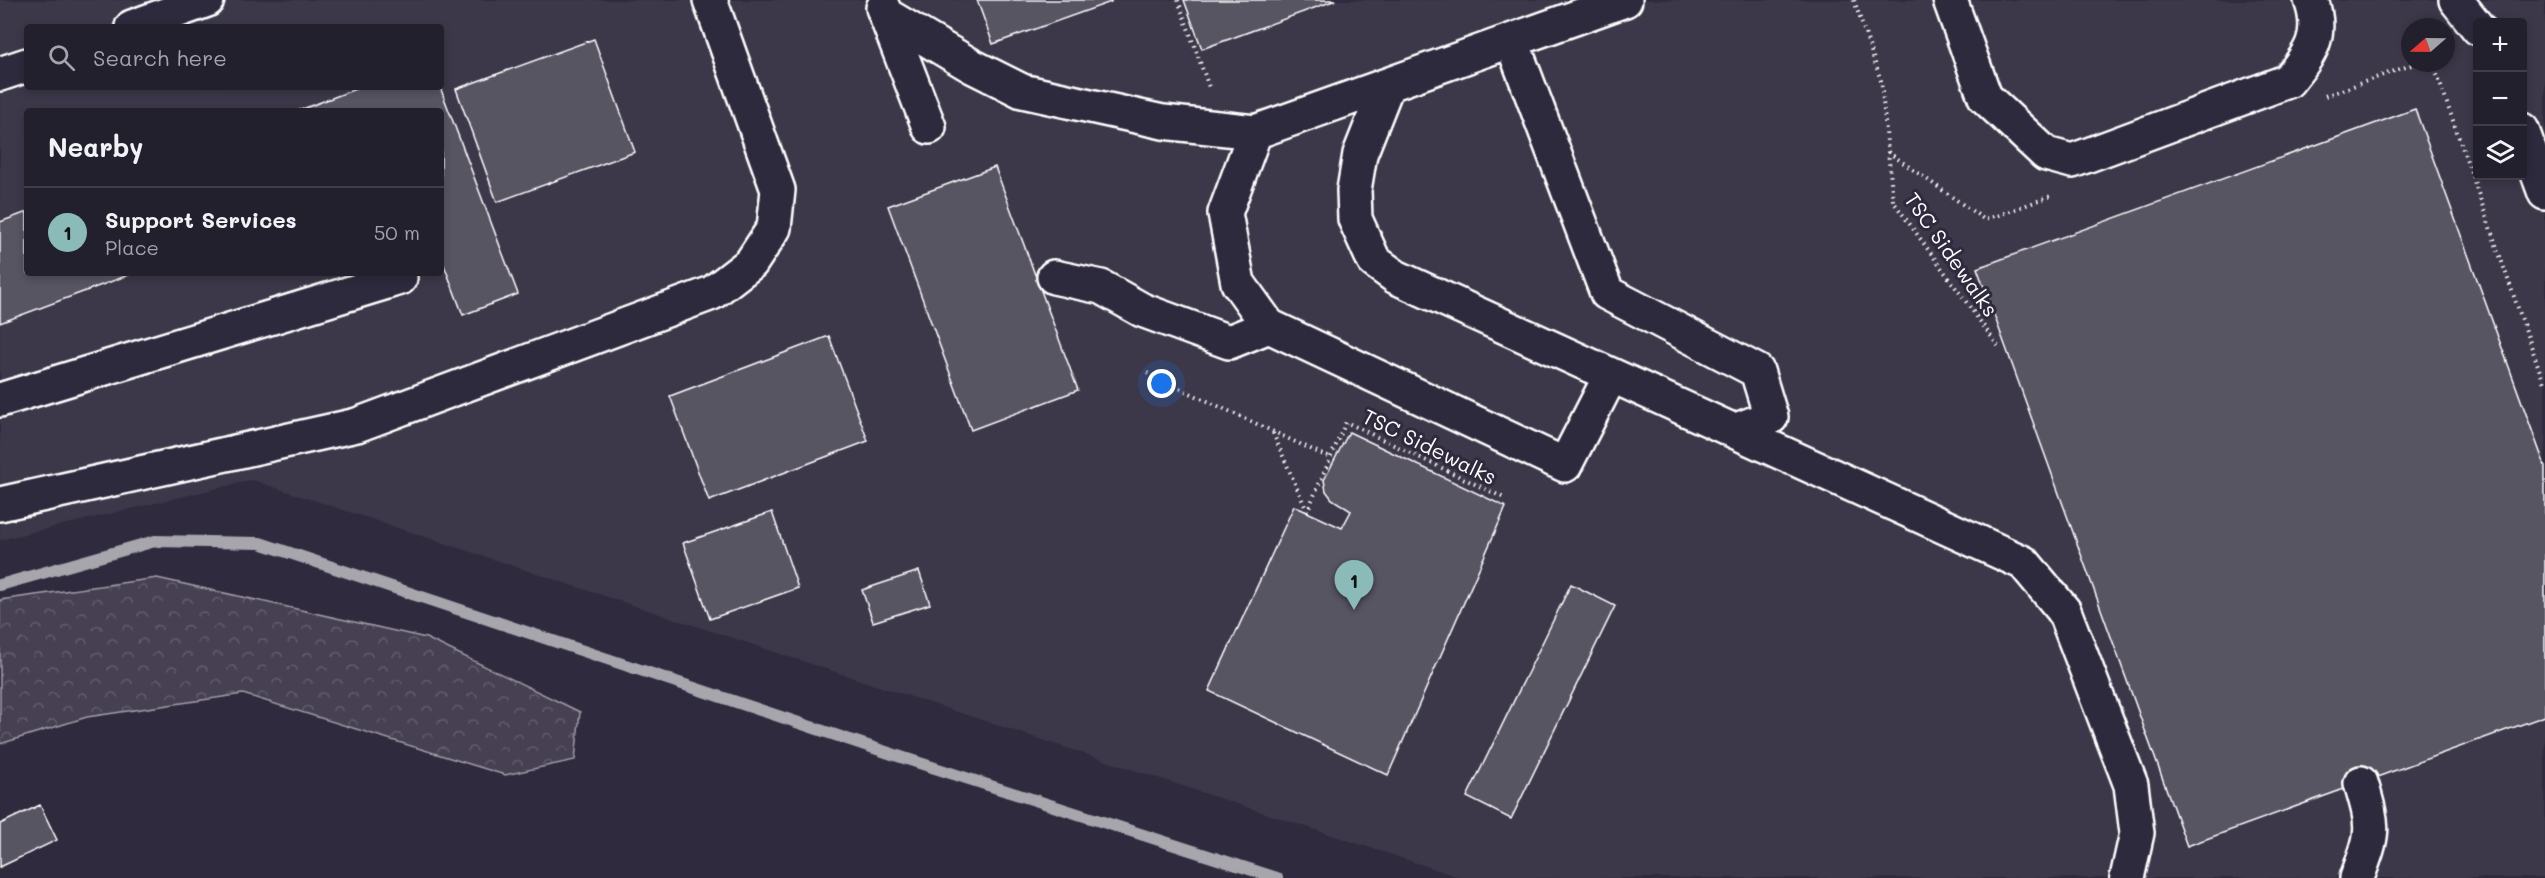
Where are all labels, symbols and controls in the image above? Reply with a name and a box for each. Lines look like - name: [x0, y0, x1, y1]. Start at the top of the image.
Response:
- north arrow: [2401, 18, 2455, 72]
- map controls: [2473, 18, 2527, 180]
- button: +: [2473, 18, 2527, 72]
- search box: [24, 24, 444, 90]
- icon: search: [45, 41, 78, 74]
- text: Search here: [93, 43, 227, 72]
- button: −: [2473, 72, 2527, 126]
- button: layers: [2473, 126, 2527, 180]
- text: Nearby: [48, 130, 143, 164]
- street label: TSC Sidewalks: [1899, 187, 2005, 321]
- text: Support Services: [105, 205, 297, 234]
- text: 1: [63, 219, 72, 245]
- text: 50 m: [374, 219, 420, 245]
- text: Place: [105, 234, 159, 260]
- your location: [1147, 369, 1176, 398]
- street label: TSC Sidewalks: [1359, 402, 1501, 490]
- pin: 1: [1334, 560, 1374, 610]

